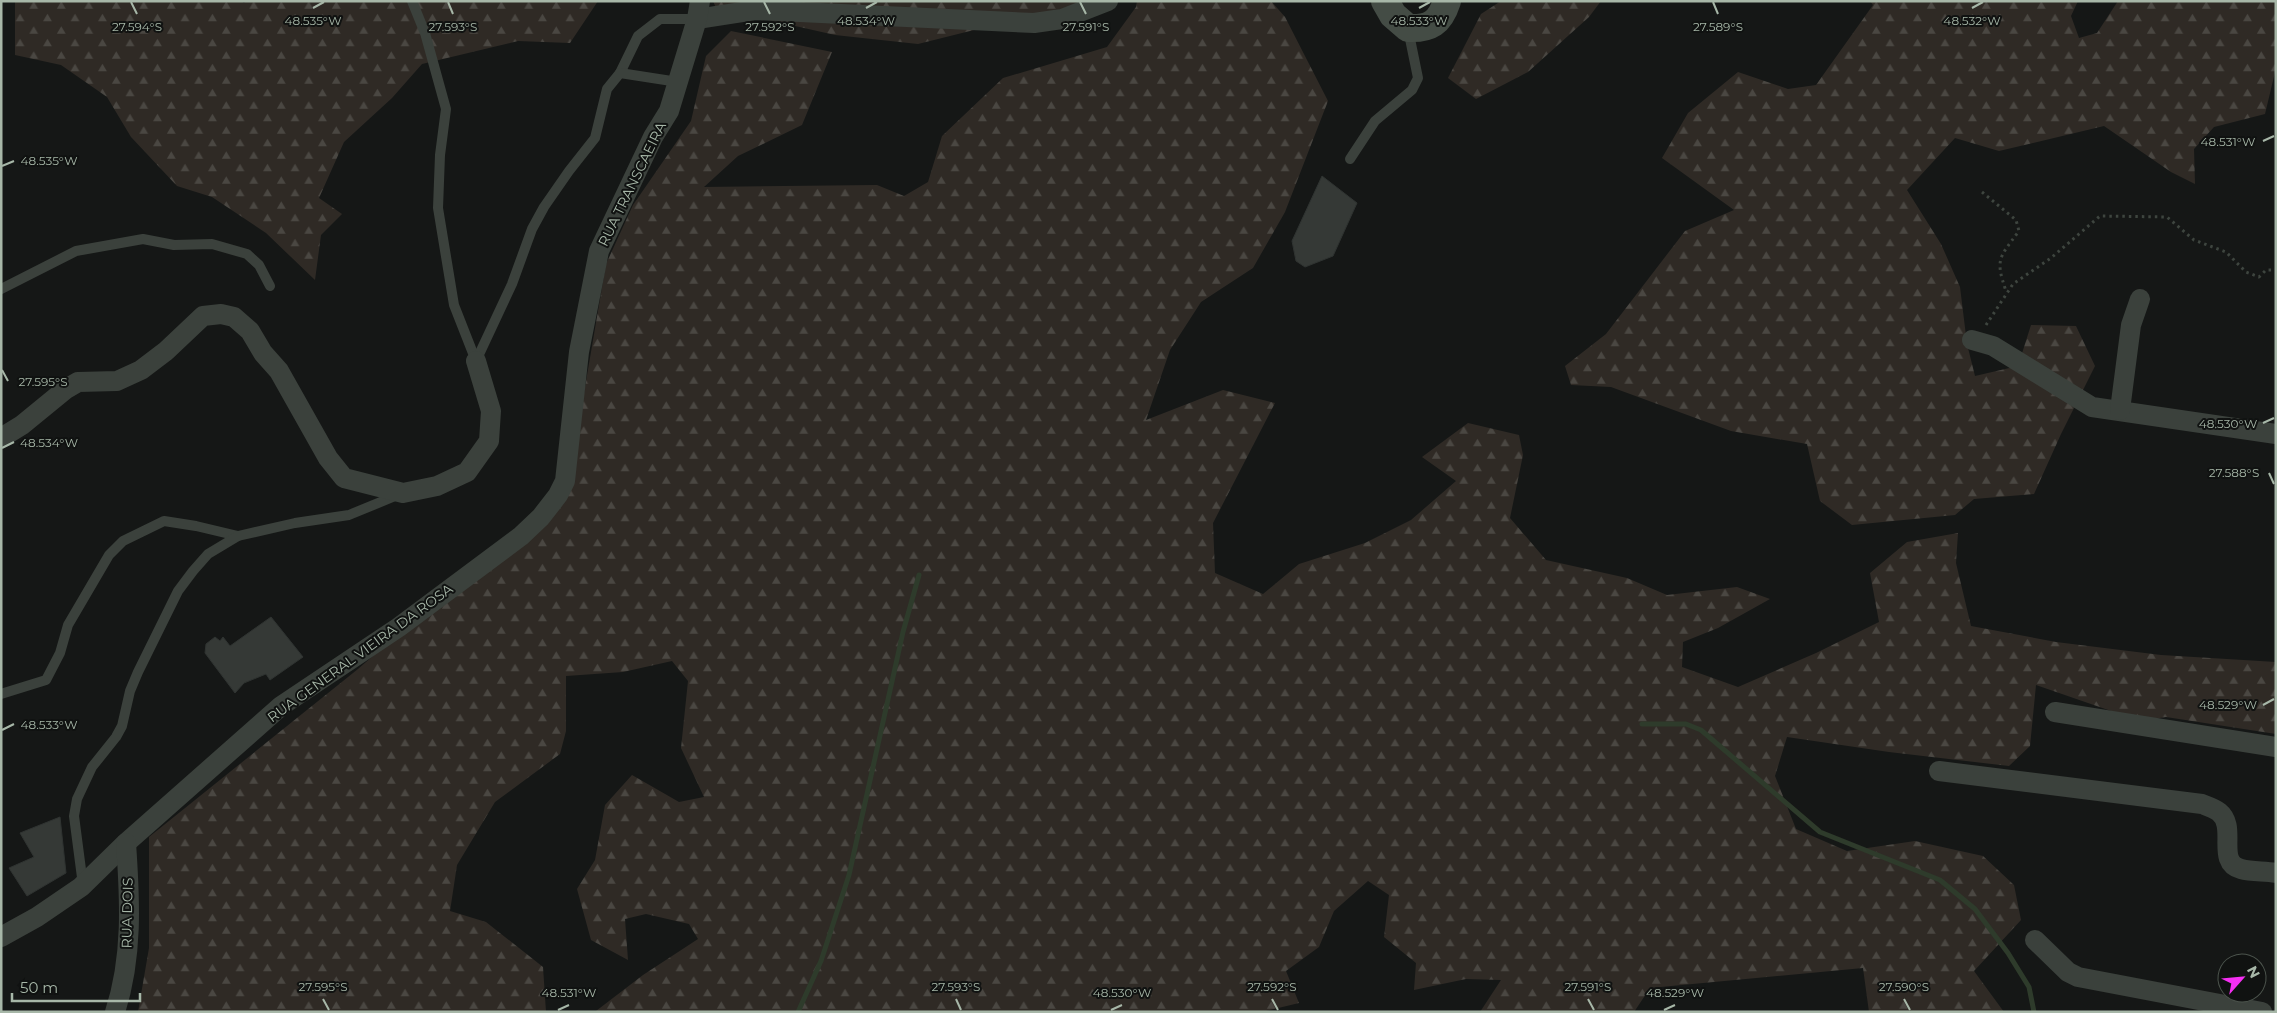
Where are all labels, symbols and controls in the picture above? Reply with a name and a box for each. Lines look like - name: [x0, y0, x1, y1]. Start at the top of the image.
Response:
- text: 48.535°W: [284, 13, 342, 28]
- text: 48.534°W: [837, 13, 895, 28]
- text: 48.533°W: [1390, 13, 1448, 28]
- text: 48.532°W: [1943, 13, 2001, 28]
- text: 27.594°S: [112, 19, 162, 34]
- text: 27.593°S: [429, 19, 478, 34]
- text: 27.592°S: [745, 19, 795, 34]
- text: 27.591°S: [1063, 19, 1109, 34]
- text: 27.589°S: [1693, 19, 1743, 34]
- street label: RUA TRANSCAEIRA: [594, 118, 670, 249]
- text: 48.531°W: [2201, 134, 2255, 149]
- text: 48.535°W: [20, 153, 78, 168]
- text: 27.595°S: [18, 374, 68, 389]
- text: 48.530°W: [2199, 416, 2257, 431]
- text: 48.534°W: [20, 435, 78, 450]
- text: 27.588°S: [2209, 465, 2259, 480]
- street label: RUA GENERAL VIEIRA DA ROSA: [264, 579, 457, 726]
- text: 48.529°W: [2199, 697, 2257, 712]
- text: 48.533°W: [20, 717, 78, 732]
- street label: RUA DOIS: [117, 877, 137, 949]
- north arrow: [2217, 953, 2267, 1003]
- text: N: [2243, 963, 2264, 981]
- scale bar: [12, 970, 140, 1002]
- text: 50 m: [20, 978, 58, 997]
- text: 27.595°S: [298, 979, 348, 994]
- text: 27.593°S: [932, 979, 981, 994]
- text: 27.592°S: [1247, 979, 1297, 994]
- text: 27.591°S: [1565, 979, 1611, 994]
- text: 27.590°S: [1879, 979, 1929, 994]
- text: 48.531°W: [542, 985, 596, 1000]
- text: 48.530°W: [1093, 985, 1151, 1000]
- text: 48.529°W: [1646, 985, 1704, 1000]

